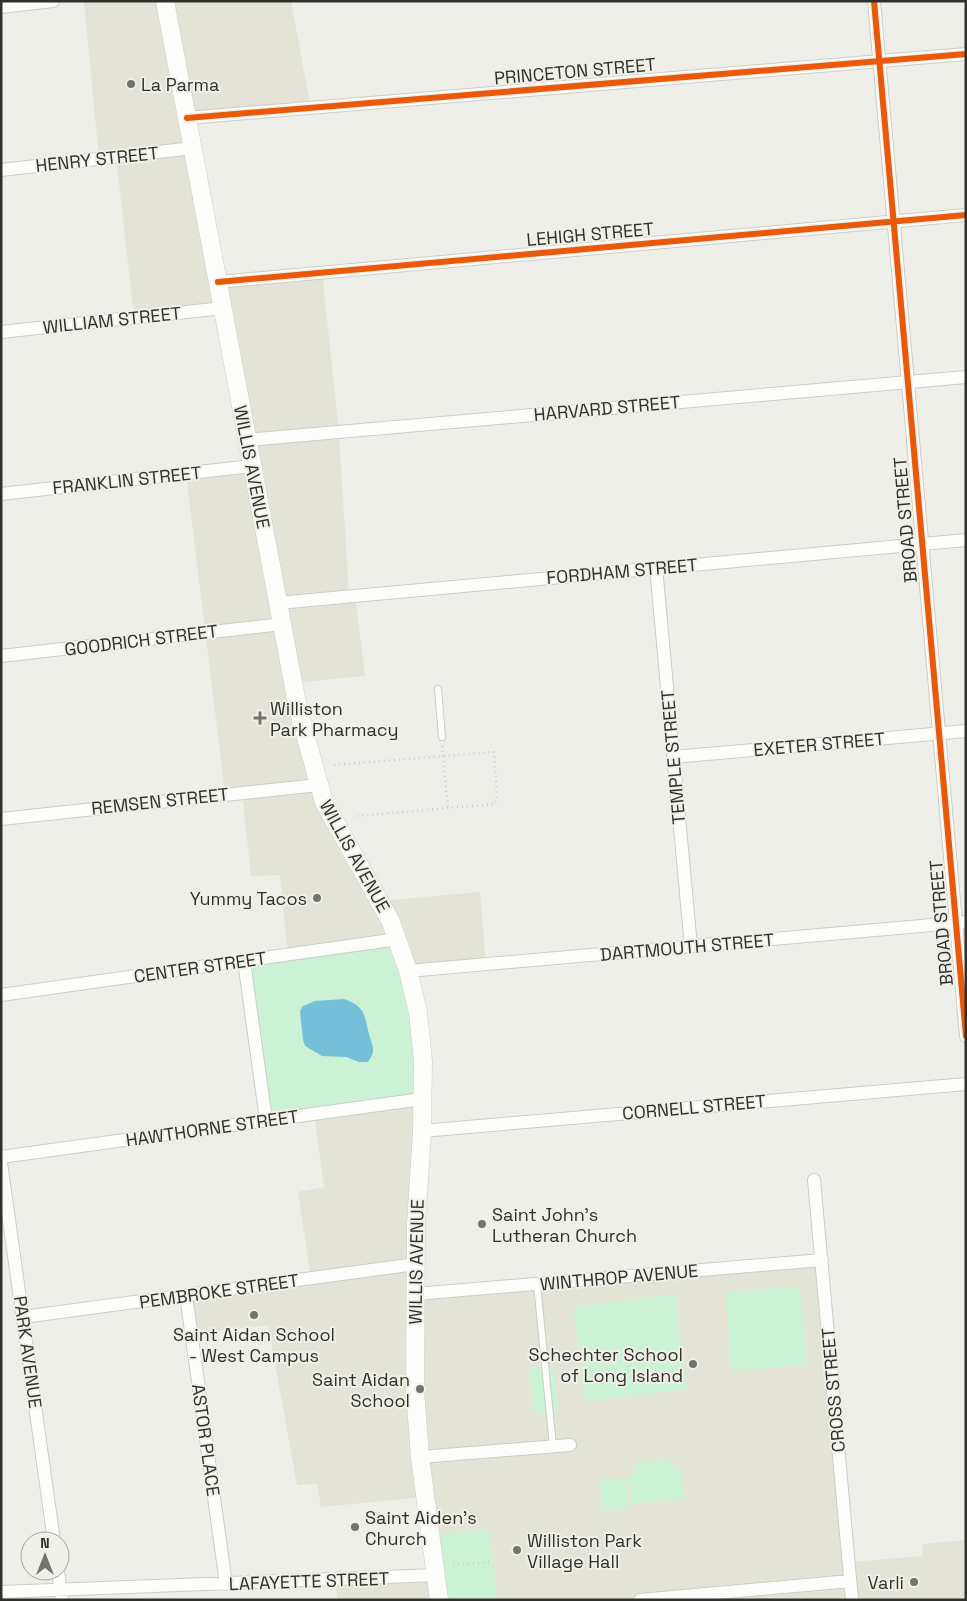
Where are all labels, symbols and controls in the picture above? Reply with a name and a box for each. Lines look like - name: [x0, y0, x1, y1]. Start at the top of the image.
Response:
- street label: PRINCETON STREET: [493, 52, 657, 90]
- place label: La Parma: [141, 73, 219, 96]
- marker: La Parma: [125, 78, 137, 90]
- street label: HENRY STREET: [34, 141, 160, 177]
- street label: LEHIGH STREET: [525, 217, 655, 251]
- street label: WILLIAM STREET: [42, 301, 183, 339]
- street label: HARVARD STREET: [533, 390, 682, 426]
- street label: WILLIS AVENUE: [229, 403, 275, 531]
- street label: BROAD STREET: [888, 456, 922, 584]
- street label: FRANKLIN STREET: [51, 461, 203, 499]
- street label: FORDHAM STREET: [546, 553, 699, 589]
- street label: GOODRICH STREET: [63, 619, 219, 661]
- street label: TEMPLE STREET: [656, 688, 690, 825]
- place label: Williston Park Pharmacy: [270, 697, 398, 741]
- marker: Williston Park Pharmacy: [254, 712, 266, 724]
- street label: EXETER STREET: [752, 727, 886, 761]
- street label: REMSEN STREET: [90, 782, 230, 820]
- street label: WILLIS AVENUE: [315, 796, 395, 916]
- street label: BROAD STREET: [924, 859, 958, 987]
- place label: Yummy Tacos: [190, 887, 307, 910]
- marker: Yummy Tacos: [311, 892, 323, 904]
- street label: DARTMOUTH STREET: [599, 928, 775, 966]
- street label: CENTER STREET: [132, 946, 268, 988]
- street label: CORNELL STREET: [621, 1089, 767, 1125]
- street label: HAWTHORNE STREET: [124, 1104, 300, 1152]
- street label: WILLIS AVENUE: [403, 1199, 429, 1325]
- place label: Saint John's Lutheran Church: [492, 1203, 637, 1247]
- marker: Saint John's Lutheran Church: [476, 1218, 488, 1230]
- street label: WINTHROP AVENUE: [539, 1259, 699, 1295]
- street label: PEMBROKE STREET: [138, 1268, 301, 1314]
- street label: PARK AVENUE: [9, 1294, 47, 1410]
- marker: Saint Aidan School - West Campus: [248, 1309, 260, 1321]
- place label: Saint Aidan School - West Campus: [173, 1323, 335, 1367]
- street label: CROSS STREET: [816, 1326, 850, 1453]
- place label: Schechter School of Long Island: [528, 1343, 683, 1387]
- marker: Schechter School of Long Island: [687, 1358, 699, 1370]
- place label: Saint Aidan School: [312, 1368, 410, 1412]
- street label: ASTOR PLACE: [187, 1382, 225, 1498]
- marker: Saint Aidan School: [414, 1383, 426, 1395]
- place label: Saint Aiden's Church: [365, 1506, 477, 1550]
- marker: Saint Aiden's Church: [349, 1521, 361, 1533]
- place label: Williston Park Village Hall: [527, 1529, 642, 1573]
- north arrow: [20, 1531, 70, 1581]
- text: N: [40, 1534, 50, 1552]
- marker: Williston Park Village Hall: [511, 1544, 523, 1556]
- street label: LAFAYETTE STREET: [228, 1567, 390, 1595]
- place label: Varli: [868, 1571, 904, 1594]
- marker: Varli: [908, 1576, 920, 1588]

